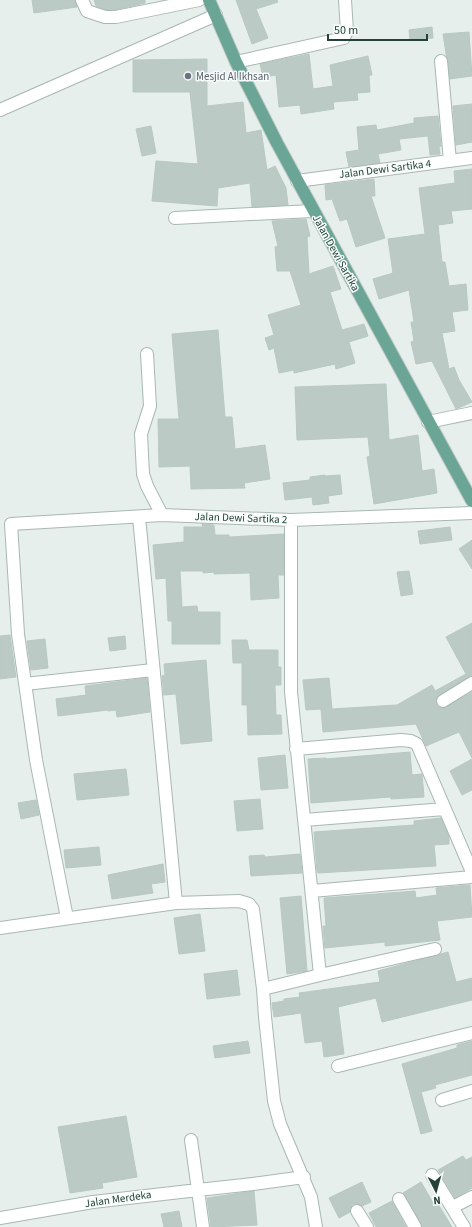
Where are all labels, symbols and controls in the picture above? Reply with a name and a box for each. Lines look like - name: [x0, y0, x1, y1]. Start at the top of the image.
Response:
- scale bar: [328, 16, 427, 42]
- text: 50 m: [334, 22, 358, 39]
- place label: Mesjid Al Ikhsan: [196, 69, 269, 84]
- marker: Mesjid Al Ikhsan: [183, 71, 193, 81]
- street label: Jalan Dewi Sartika 4: [338, 156, 432, 182]
- street label: Jalan Dewi Sartika: [309, 212, 363, 294]
- street label: Jalan Dewi Sartika 2: [194, 509, 288, 527]
- north arrow: [416, 1171, 456, 1211]
- street label: Jalan Merdeka: [84, 1187, 152, 1211]
- text: N: [433, 1193, 441, 1208]

